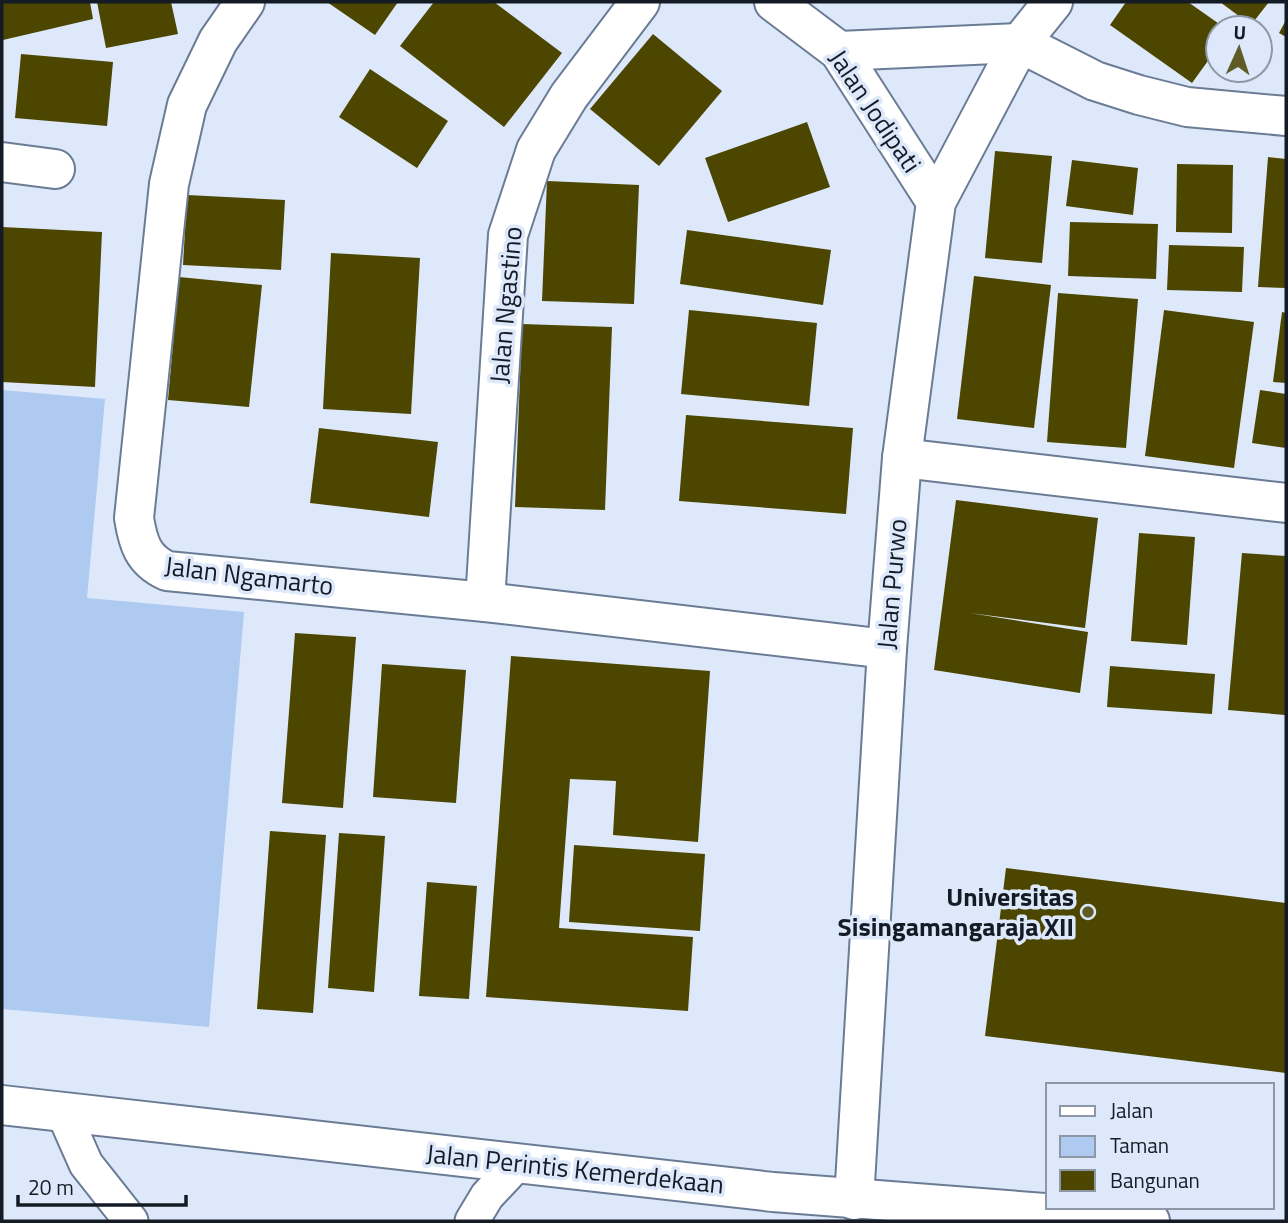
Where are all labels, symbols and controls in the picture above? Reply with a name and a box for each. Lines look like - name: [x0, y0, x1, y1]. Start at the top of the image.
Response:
- north arrow: [1204, 14, 1274, 84]
- text: U: [1233, 17, 1247, 46]
- street label: Jalan Jodipati: [820, 41, 931, 180]
- street label: Jalan Ngastino: [479, 225, 532, 385]
- street label: Jalan Purwo: [866, 517, 917, 651]
- street label: Jalan Ngamarto: [163, 546, 336, 605]
- place label: Universitas Sisingamangaraja XII: [838, 877, 1074, 946]
- marker: Universitas Sisingamangaraja XII: [1080, 904, 1096, 920]
- legend: [1046, 1083, 1274, 1209]
- text: Jalan: [1110, 1094, 1153, 1126]
- text: Taman: [1110, 1129, 1169, 1161]
- street label: Jalan Perintis Kemerdekaan: [424, 1133, 726, 1204]
- scale bar: [18, 1164, 186, 1208]
- text: Bangunan: [1110, 1164, 1200, 1196]
- text: 20 m: [28, 1171, 74, 1203]

